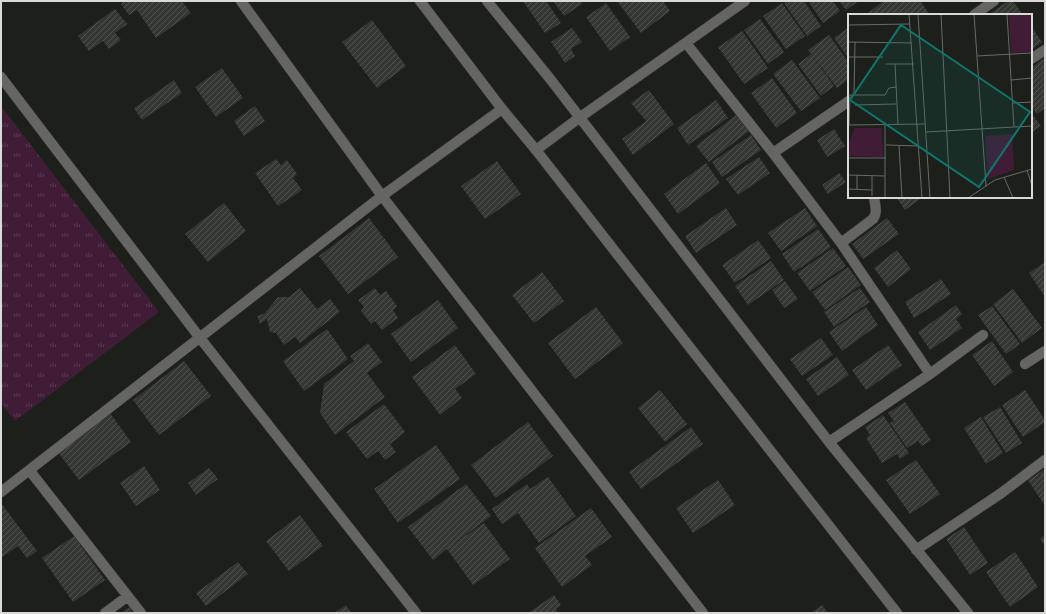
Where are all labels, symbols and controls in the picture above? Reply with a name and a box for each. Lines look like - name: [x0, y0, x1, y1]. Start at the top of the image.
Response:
- inset map: [848, 14, 1032, 198]

